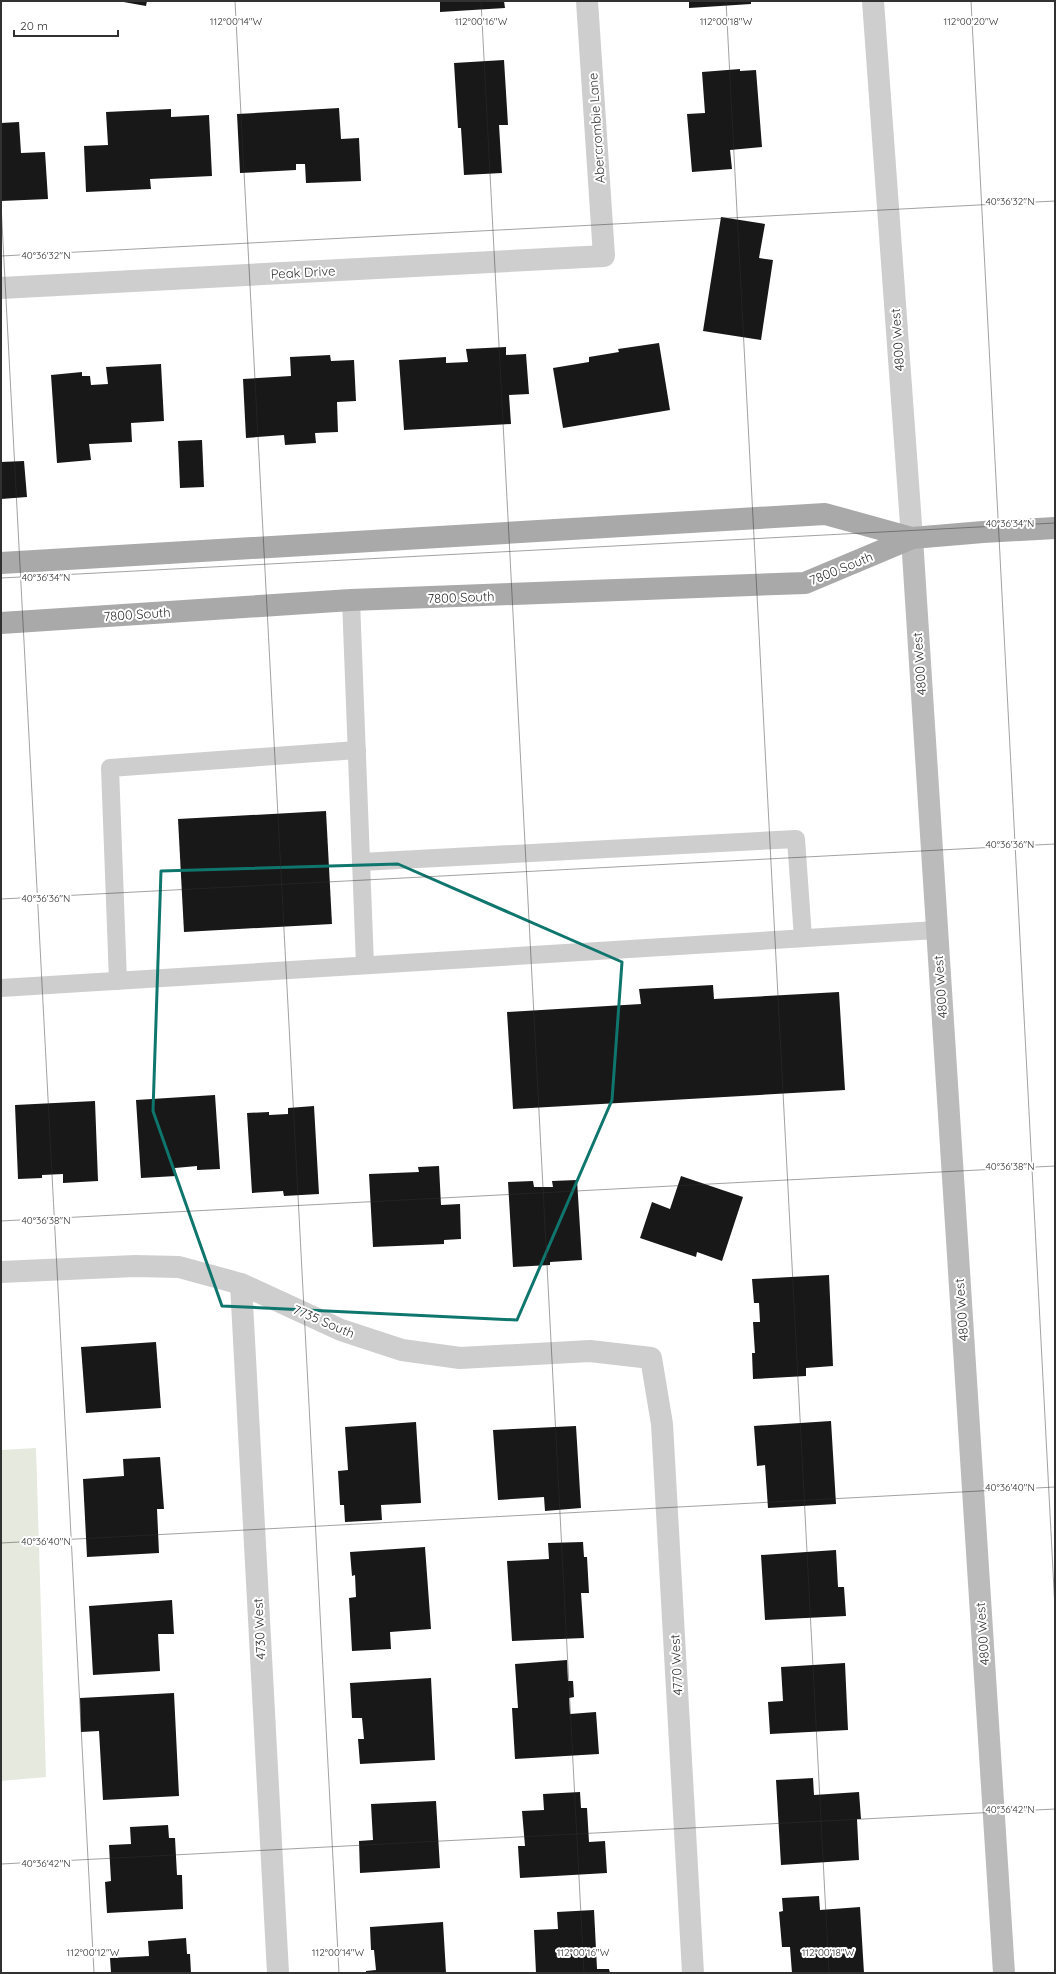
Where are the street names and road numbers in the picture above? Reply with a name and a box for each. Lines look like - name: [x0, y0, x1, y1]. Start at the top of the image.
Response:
- street label: Abercrombie Lane: [584, 72, 608, 184]
- street label: Peak Drive: [270, 262, 336, 282]
- street label: 4800 West: [887, 308, 907, 372]
- street label: 7800 South: [807, 548, 875, 588]
- street label: 7800 South: [427, 588, 495, 606]
- street label: 7800 South: [103, 604, 171, 624]
- street label: 4800 West: [909, 632, 929, 696]
- street label: 4800 West: [930, 955, 950, 1019]
- street label: 4800 West: [951, 1278, 971, 1342]
- street label: 7735 South: [291, 1301, 357, 1341]
- street label: 4730 West: [249, 1598, 269, 1660]
- street label: 4800 West: [972, 1602, 992, 1666]
- street label: 4770 West: [666, 1634, 686, 1696]

